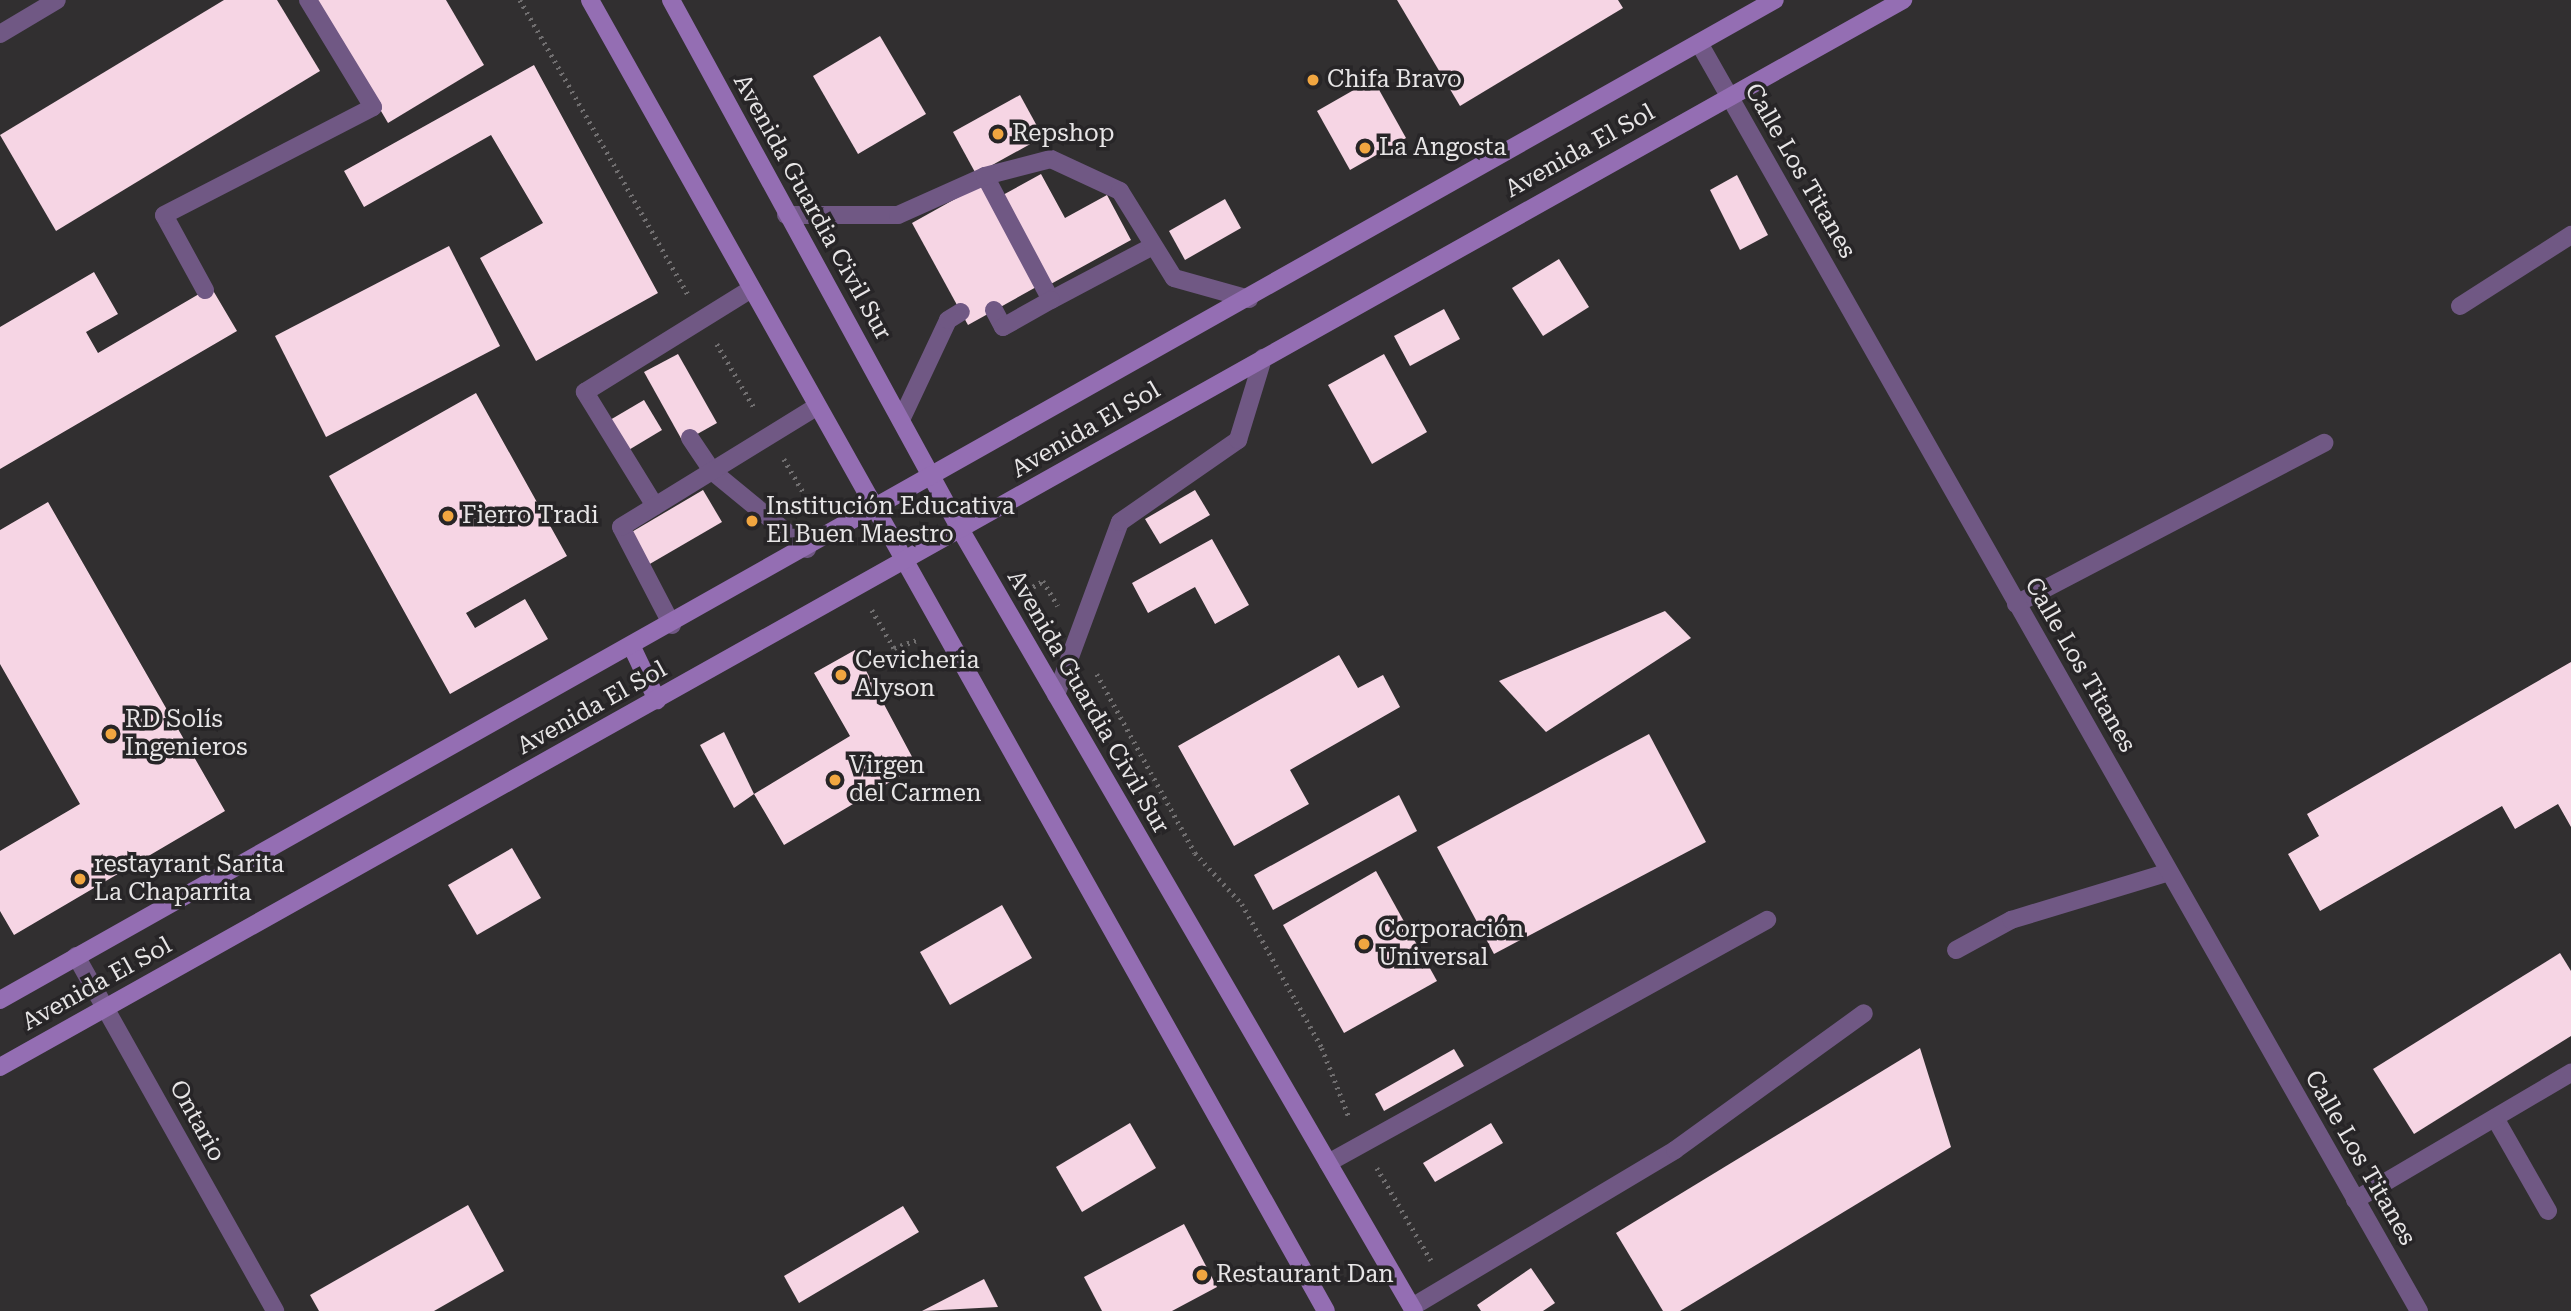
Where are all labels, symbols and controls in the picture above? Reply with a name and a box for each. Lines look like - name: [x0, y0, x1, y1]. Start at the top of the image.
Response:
- place label: Chifa Bravo: [1327, 66, 1462, 94]
- street label: Avenida Guardia Civil Sur: [727, 69, 897, 345]
- marker: Chifa Bravo: [1305, 72, 1321, 88]
- street label: Calle Los Titanes: [1738, 78, 1862, 264]
- street label: Avenida El Sol: [1500, 98, 1660, 204]
- place label: Repshop: [1012, 120, 1115, 148]
- marker: Repshop: [990, 126, 1006, 142]
- place label: La Angosta: [1379, 134, 1506, 162]
- marker: La Angosta: [1357, 140, 1373, 156]
- street label: Avenida El Sol: [1007, 376, 1165, 484]
- place label: Institución Educativa El Buen Maestro: [766, 493, 1015, 549]
- place label: Fierro Tradi: [462, 502, 599, 530]
- marker: Fierro Tradi: [440, 508, 456, 524]
- marker: Institución Educativa El Buen Maestro: [744, 513, 760, 529]
- street label: Avenida Guardia Civil Sur: [1001, 565, 1175, 839]
- street label: Calle Los Titanes: [2018, 572, 2142, 758]
- place label: Cevicheria Alyson: [855, 647, 979, 703]
- street label: Avenida El Sol: [512, 655, 672, 761]
- marker: Cevicheria Alyson: [833, 667, 849, 683]
- place label: RD Solís Ingenieros: [125, 706, 248, 762]
- marker: RD Solís Ingenieros: [103, 726, 119, 742]
- place label: Virgen del Carmen: [849, 752, 981, 808]
- marker: Virgen del Carmen: [827, 772, 843, 788]
- place label: restayrant Sarita La Chaparrita: [94, 851, 284, 907]
- marker: restayrant Sarita La Chaparrita: [72, 871, 88, 887]
- place label: Corporación Universal: [1378, 916, 1524, 972]
- street label: Avenida El Sol: [17, 931, 177, 1037]
- marker: Corporación Universal: [1356, 936, 1372, 952]
- street label: Calle Los Titanes: [2298, 1065, 2422, 1251]
- street label: Ontario: [163, 1075, 231, 1167]
- place label: Restaurant Dan: [1216, 1261, 1394, 1289]
- marker: Restaurant Dan: [1194, 1267, 1210, 1283]

